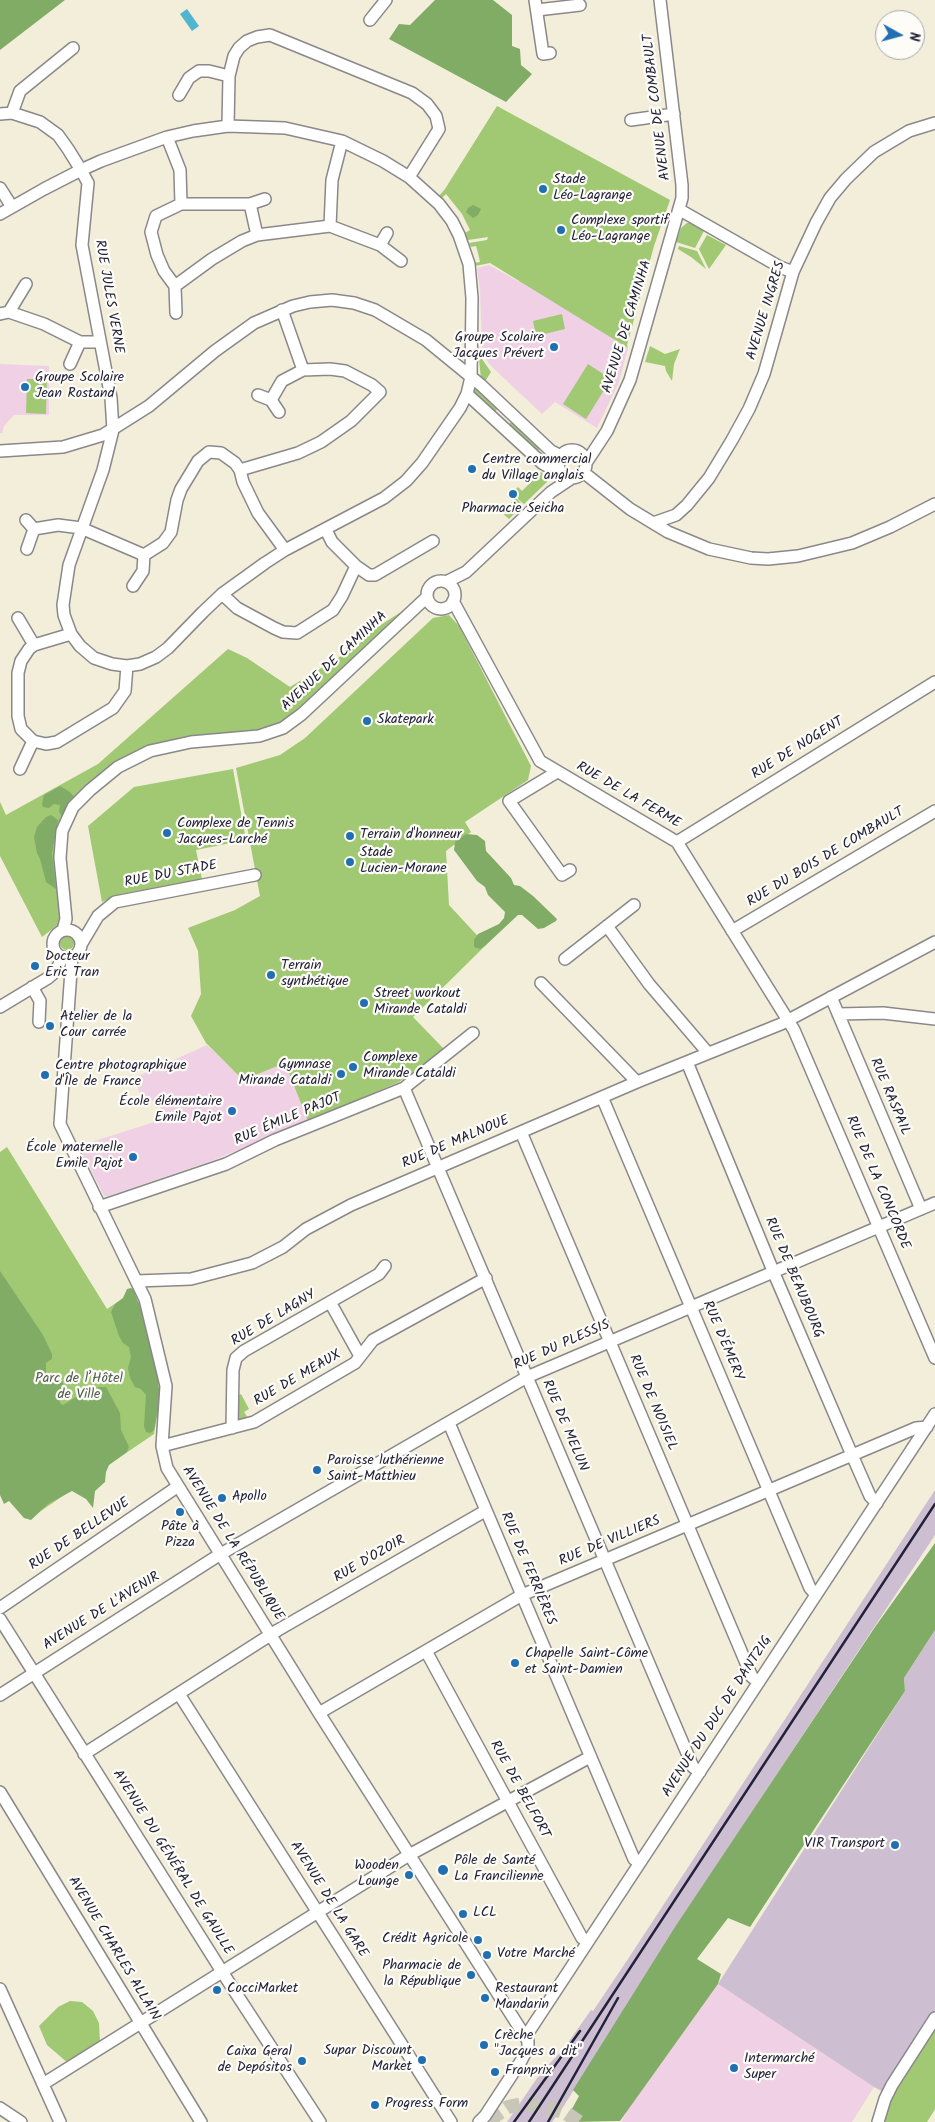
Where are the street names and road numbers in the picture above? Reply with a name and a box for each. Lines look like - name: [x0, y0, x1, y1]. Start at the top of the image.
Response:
- street label: AVENUE DE COMBAULT: [641, 33, 675, 181]
- street label: RUE JULES VERNE: [90, 239, 126, 355]
- street label: AVENUE DE CAMINHA: [600, 258, 656, 396]
- street label: AVENUE INGRES: [744, 260, 790, 362]
- street label: AVENUE DE CAMINHA: [279, 609, 391, 715]
- street label: RUE DE NOGENT: [749, 714, 847, 784]
- street label: RUE DE LA FERME: [573, 759, 683, 833]
- street label: RUE DU BOIS DE COMBAULT: [745, 804, 907, 912]
- street label: RUE DU STADE: [123, 858, 219, 892]
- street label: RUE RASPAIL: [865, 1056, 913, 1138]
- street label: RUE ÉMILE PAJOT: [232, 1090, 344, 1150]
- street label: RUE DE MALNOUE: [400, 1113, 512, 1173]
- street label: RUE DE LA CONCORDE: [841, 1114, 913, 1252]
- street label: RUE DE BEAUBOURG: [760, 1215, 826, 1341]
- street label: RUE DE LAGNY: [229, 1287, 319, 1351]
- street label: RUE D'ÉMERY: [698, 1299, 746, 1383]
- street label: RUE DU PLESSIS: [511, 1317, 613, 1375]
- street label: RUE DE MEAUX: [251, 1347, 345, 1411]
- street label: RUE DE NOISIEL: [624, 1352, 680, 1454]
- street label: RUE DE MELUN: [537, 1378, 591, 1474]
- street label: AVENUE DE LA RÉPUBLIQUE: [177, 1464, 287, 1624]
- street label: RUE DE BELLEVUE: [26, 1495, 134, 1575]
- street label: RUE DE FERRIÈRES: [496, 1510, 558, 1628]
- street label: RUE DE VILLIERS: [557, 1513, 663, 1571]
- street label: RUE D'OZOIR: [331, 1533, 409, 1587]
- street label: AVENUE DE L'AVENIR: [41, 1569, 163, 1655]
- street label: AVENUE DU DUC DE DANTZIG: [659, 1633, 777, 1801]
- street label: RUE DE BELFORT: [485, 1738, 553, 1842]
- street label: AVENUE DU GÉNÉRAL DE GAULLE: [108, 1767, 236, 1959]
- street label: AVENUE DE LA GARE: [285, 1839, 371, 1961]
- street label: AVENUE CHARLES ALLAIN: [63, 1874, 163, 2024]

